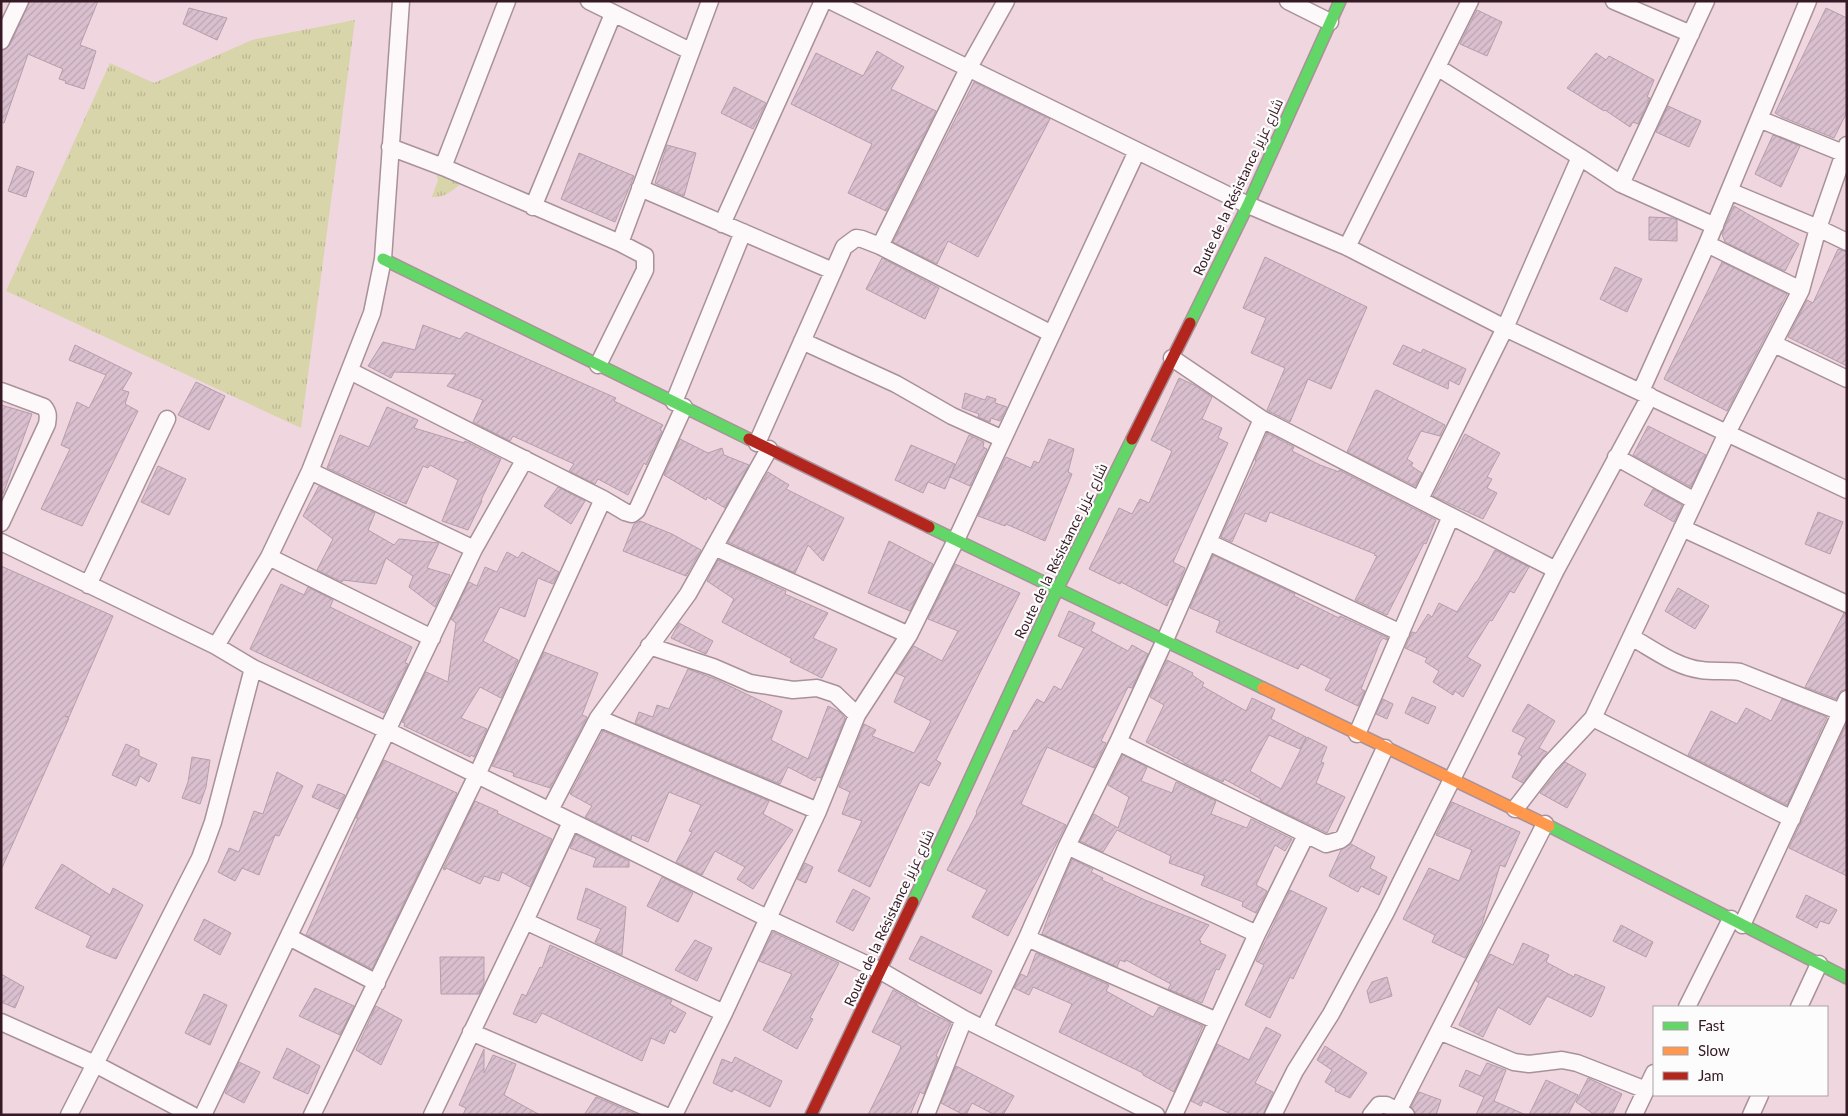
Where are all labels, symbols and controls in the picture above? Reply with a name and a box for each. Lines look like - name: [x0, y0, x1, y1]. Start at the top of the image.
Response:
- street label: Route de la Résistance شارع عزيز: [1189, 96, 1287, 278]
- street label: Route de la Résistance شارع عزيز: [1011, 460, 1111, 642]
- street label: Route de la Résistance شارع عزيز: [840, 827, 938, 1009]
- legend: [1653, 1006, 1828, 1096]
- text: Fast: [1698, 1016, 1725, 1034]
- text: Slow: [1698, 1041, 1730, 1059]
- text: Jam: [1698, 1066, 1724, 1084]

